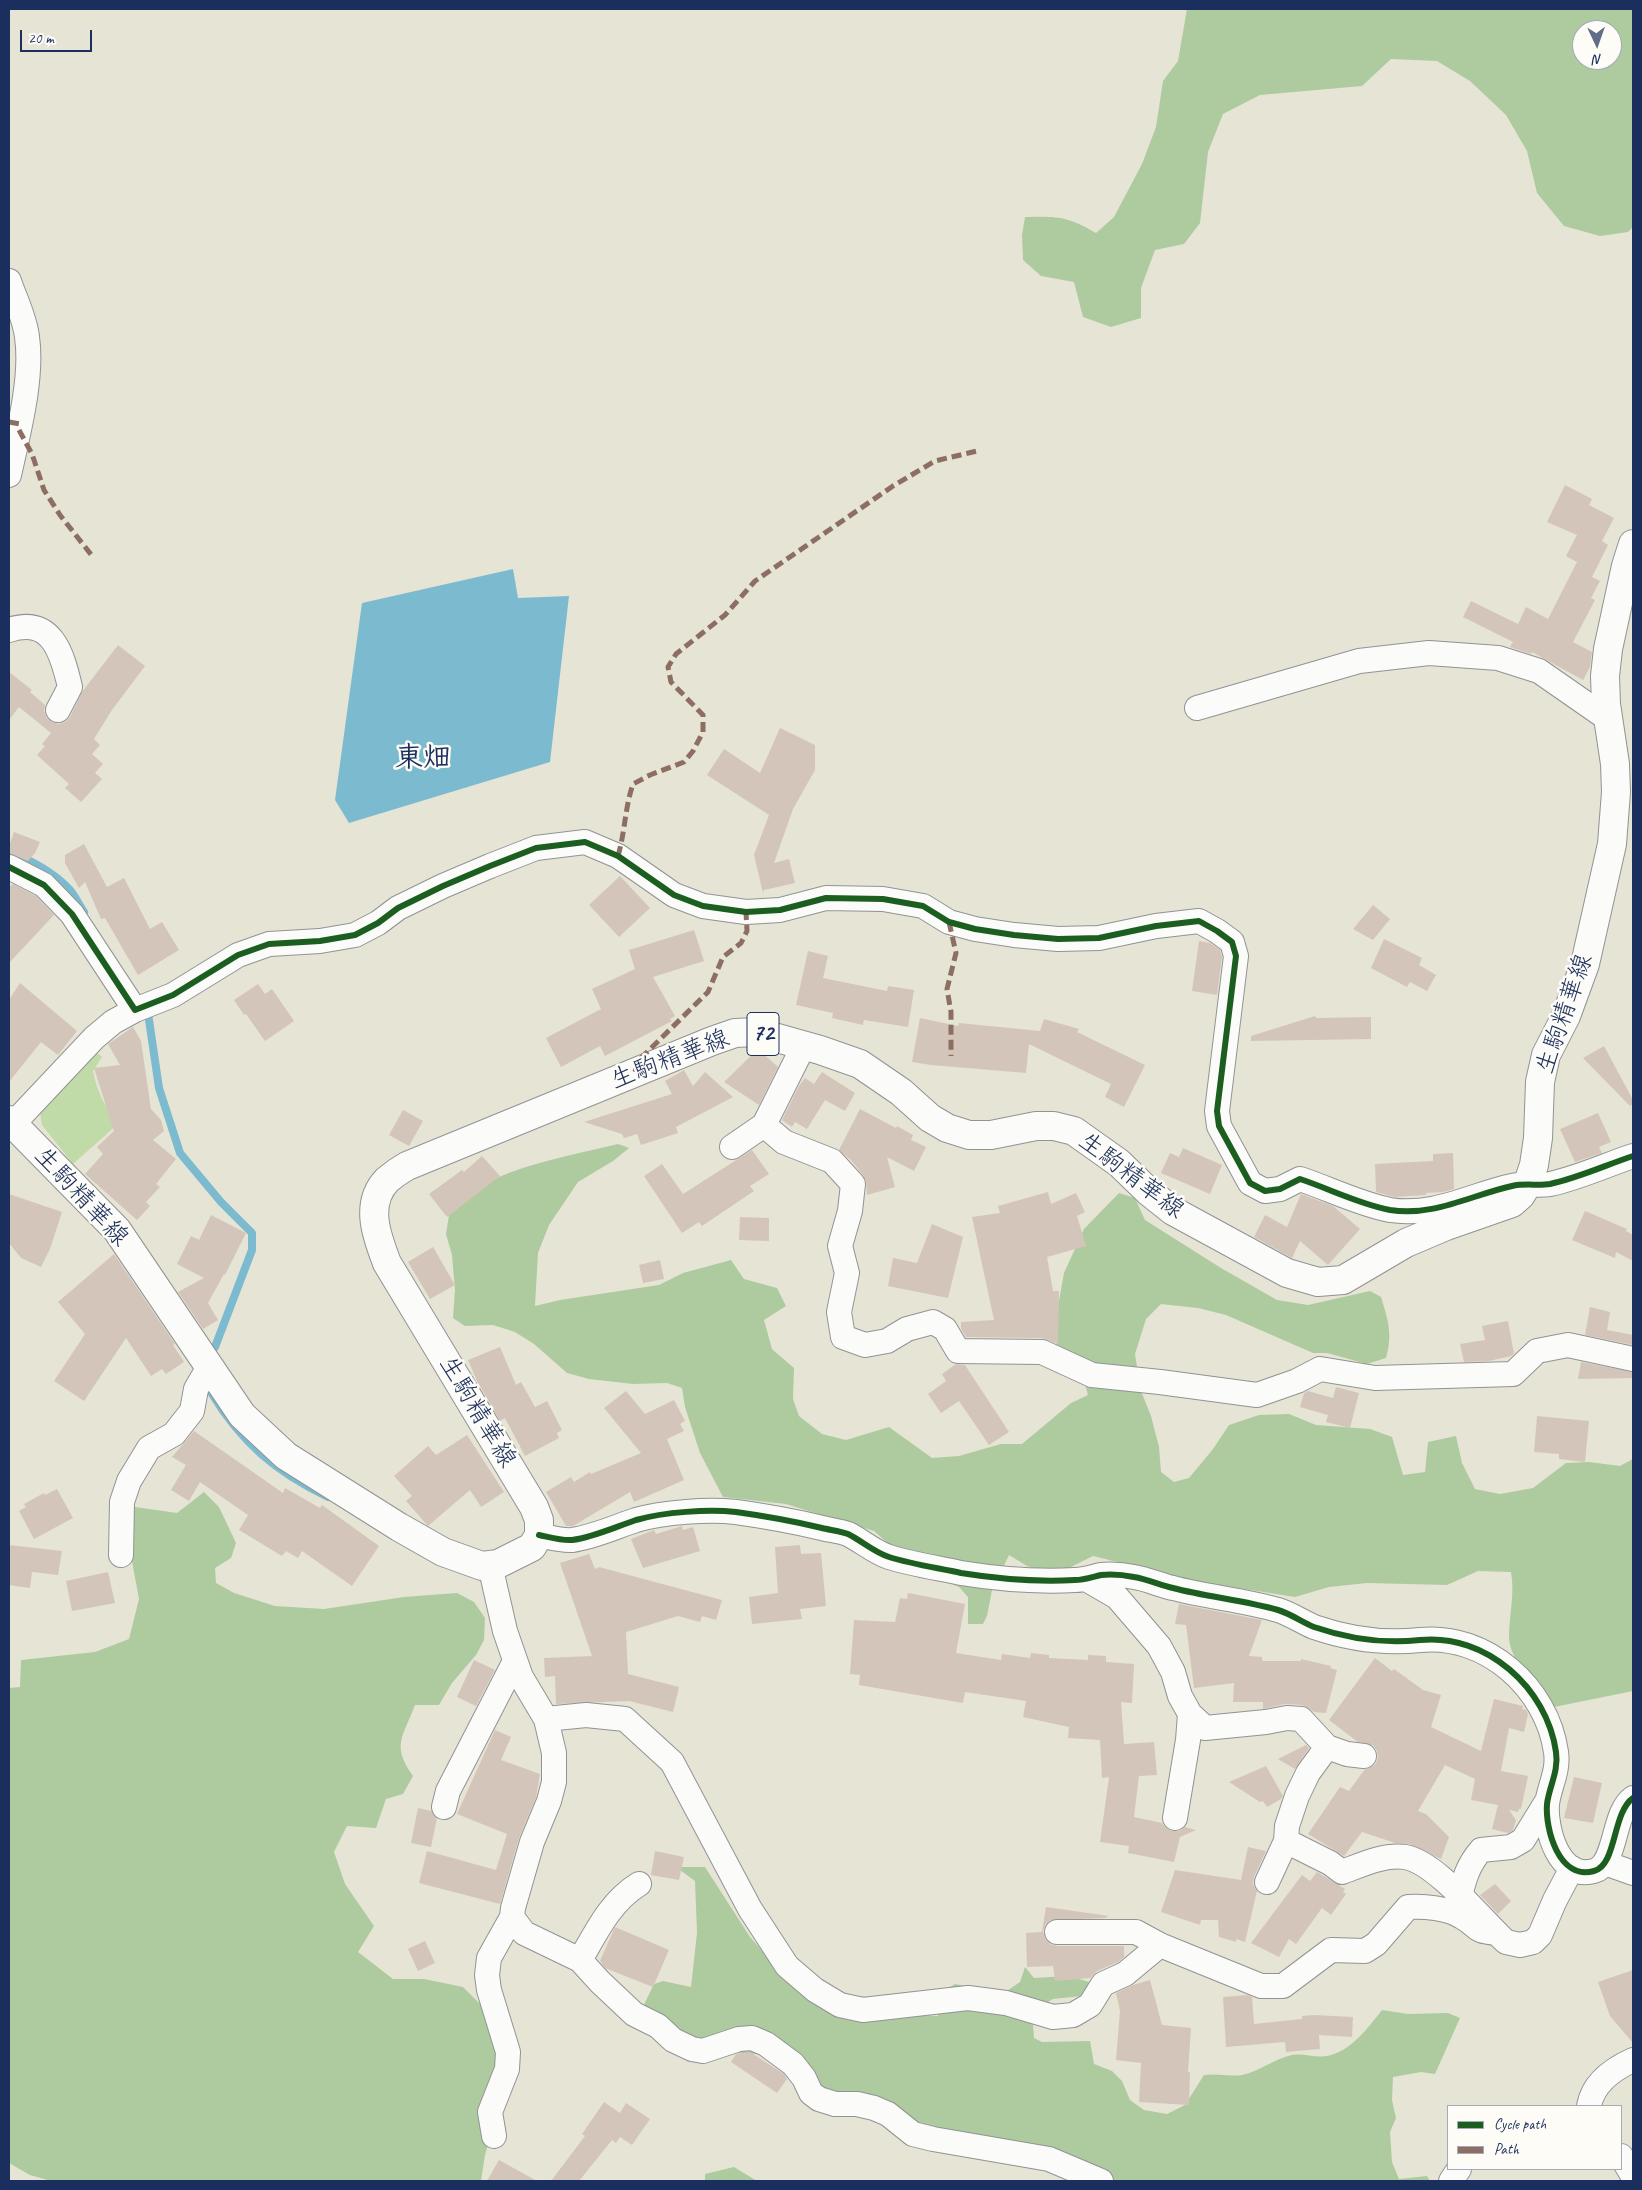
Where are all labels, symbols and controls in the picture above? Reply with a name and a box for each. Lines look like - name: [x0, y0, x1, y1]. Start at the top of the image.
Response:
- scale bar: [22, 20, 95, 52]
- north arrow: [1572, 20, 1622, 70]
- text: 20 m: [28, 29, 54, 48]
- text: N: [1593, 51, 1603, 68]
- district label: 東畑: [395, 742, 451, 776]
- street label: 生駒精華線: [1530, 950, 1600, 1078]
- road number: 72: [747, 1012, 779, 1056]
- street label: 生駒精華線: [606, 1024, 734, 1096]
- street label: 生駒精華線: [1072, 1126, 1190, 1226]
- street label: 生駒精華線: [27, 1141, 135, 1253]
- street label: 生駒精華線: [432, 1351, 522, 1473]
- legend: [1447, 2105, 1622, 2170]
- text: Cycle path: [1494, 2115, 1546, 2134]
- text: Path: [1494, 2140, 1519, 2159]

